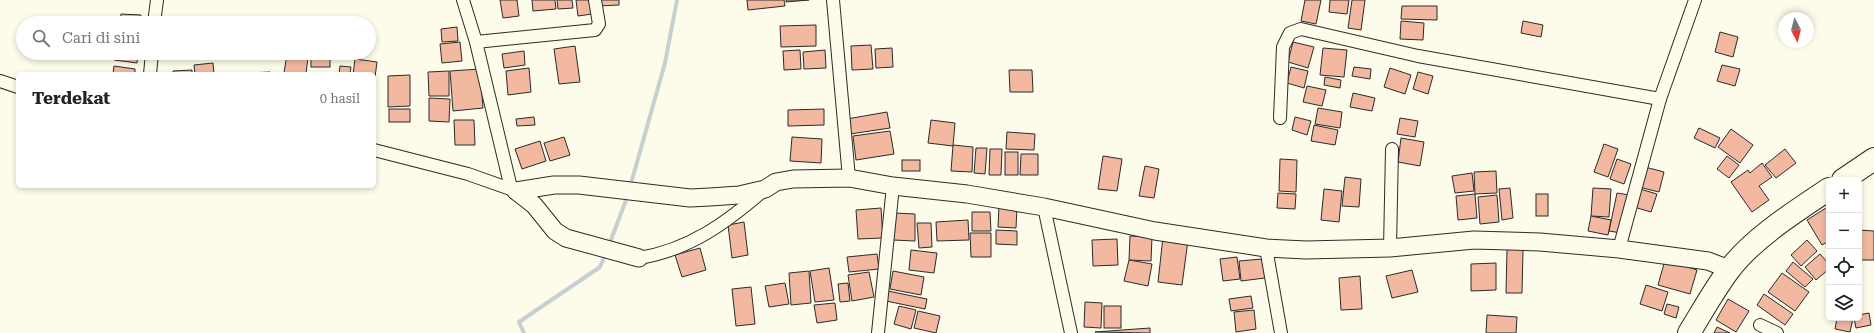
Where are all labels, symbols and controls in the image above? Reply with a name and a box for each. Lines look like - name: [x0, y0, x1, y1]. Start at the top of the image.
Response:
- north arrow: [1778, 12, 1814, 48]
- search box: [16, 16, 376, 60]
- icon: search: [30, 27, 52, 49]
- text: Cari di sini: [62, 29, 140, 47]
- text: Terdekat: [32, 88, 110, 108]
- text: 0 hasil: [320, 91, 360, 106]
- map controls: [1826, 177, 1862, 321]
- button: +: [1826, 177, 1862, 213]
- button: −: [1826, 213, 1862, 249]
- button: locate: [1826, 249, 1862, 285]
- button: layers: [1826, 285, 1862, 321]

